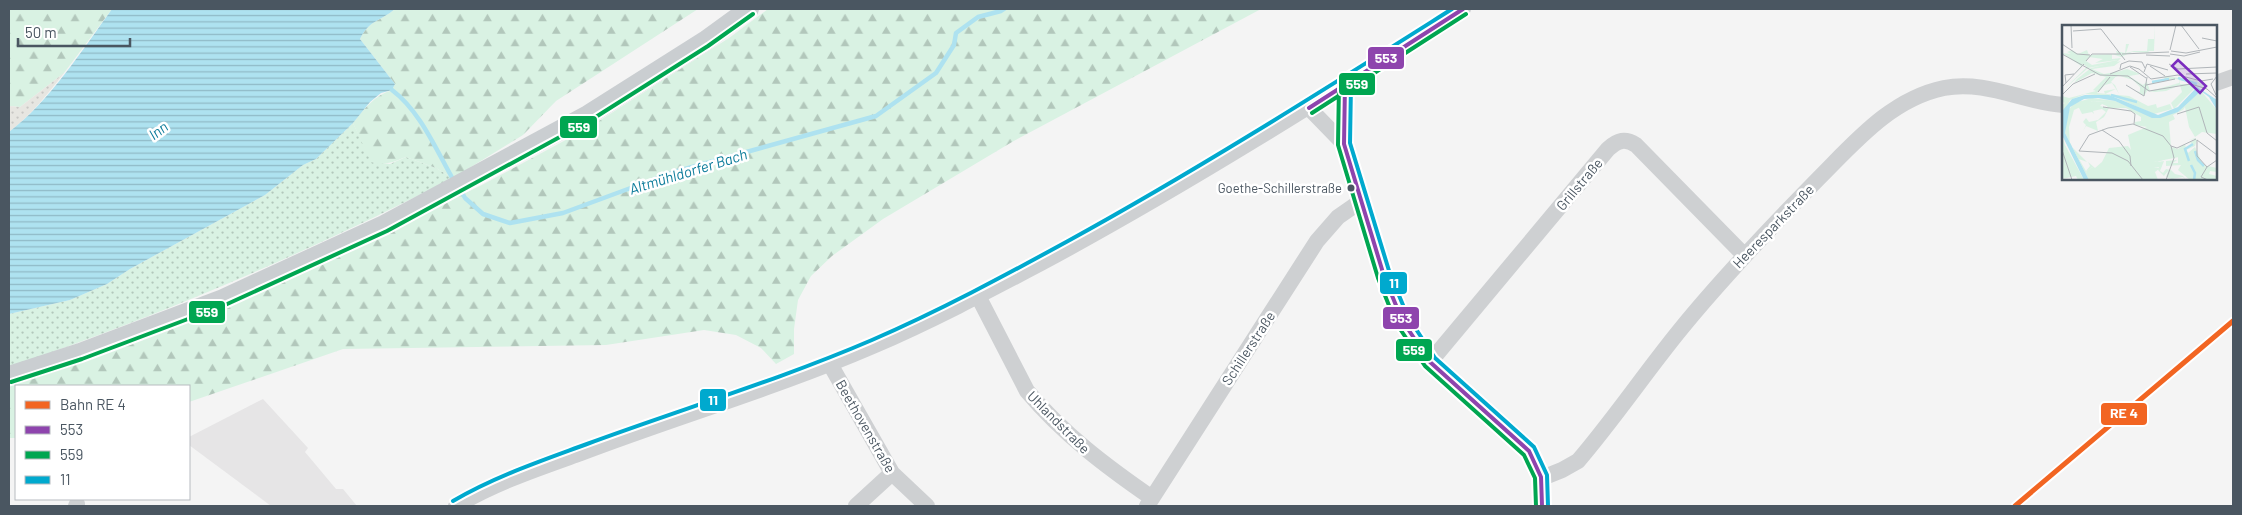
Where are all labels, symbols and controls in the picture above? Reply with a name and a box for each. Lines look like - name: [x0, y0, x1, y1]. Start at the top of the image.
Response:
- scale bar: [18, 15, 130, 47]
- text: 50 m: [25, 23, 57, 41]
- inset map: [2062, 25, 2217, 180]
- line badge: 553: [1367, 46, 1405, 70]
- text: 553: [1375, 49, 1397, 66]
- line badge: 559: [1338, 72, 1376, 96]
- text: 559: [1346, 75, 1368, 92]
- line badge: 559: [559, 115, 598, 139]
- water label: Inn: [145, 117, 171, 143]
- text: 559: [568, 118, 590, 135]
- water label: Altmühldorfer Bach: [627, 144, 749, 198]
- street label: Grillstraße: [1552, 154, 1606, 214]
- place label: Goethe-Schillerstraße: [1218, 180, 1342, 196]
- street label: Heeresparkstraße: [1729, 181, 1817, 271]
- marker: Goethe-Schillerstraße: [1346, 183, 1356, 193]
- line badge: 11: [1379, 271, 1408, 295]
- text: 11: [1389, 274, 1399, 291]
- line badge: 559: [188, 300, 226, 324]
- text: 559: [196, 303, 218, 320]
- line badge: 553: [1382, 306, 1420, 330]
- street label: Schillerstraße: [1218, 308, 1278, 388]
- text: 553: [1390, 309, 1412, 326]
- line badge: 559: [1395, 338, 1433, 362]
- text: 559: [1403, 341, 1425, 358]
- street label: Beethovenstraße: [833, 377, 899, 475]
- legend: [15, 385, 190, 500]
- street label: Uhlandstraße: [1024, 387, 1094, 457]
- line badge: 11: [699, 388, 727, 412]
- text: 11: [708, 391, 718, 408]
- text: Bahn RE 4: [60, 395, 126, 413]
- line badge: RE 4: [2100, 402, 2148, 426]
- text: RE 4: [2110, 404, 2138, 421]
- text: 553: [60, 420, 83, 438]
- text: 559: [60, 445, 83, 463]
- text: 11: [60, 470, 71, 488]

